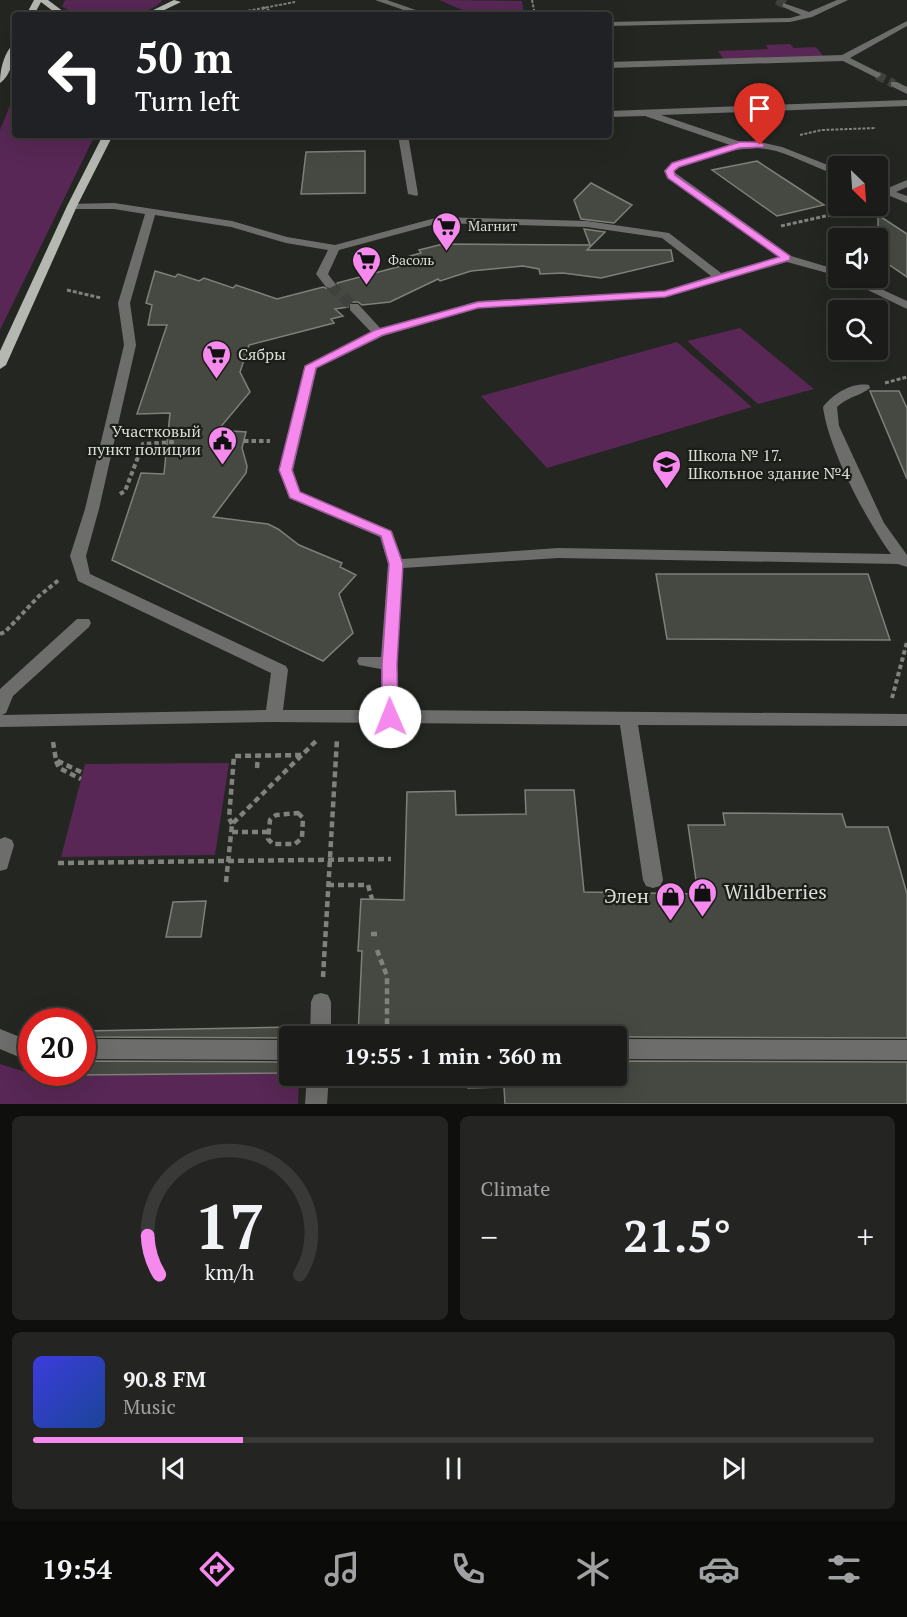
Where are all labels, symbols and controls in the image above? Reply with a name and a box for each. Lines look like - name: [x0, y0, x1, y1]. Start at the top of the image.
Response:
- text: 50 m: [135, 29, 233, 85]
- icon: left: [36, 36, 114, 114]
- text: Turn left: [135, 83, 240, 119]
- pin: [734, 83, 785, 145]
- icon: arrive: [743, 92, 776, 125]
- north arrow: [828, 156, 888, 216]
- map controls: [828, 156, 888, 360]
- supermarket icon: Магнит: [431, 210, 463, 252]
- place label: Магнит: [468, 216, 517, 235]
- button: sound: [828, 228, 888, 288]
- supermarket icon: Фасоль: [351, 244, 383, 286]
- place label: Фасоль: [388, 250, 434, 269]
- button: search: [828, 300, 888, 360]
- supermarket icon: Сябры: [201, 338, 233, 380]
- place label: Сябры: [238, 343, 286, 365]
- place label: Участковый пункт полиции: [87, 420, 201, 460]
- public building icon: Участковый пункт полиции: [206, 424, 238, 466]
- place label: Школа № 17. Школьное здание №4: [688, 444, 851, 484]
- school or university icon: Школа № 17. Школьное здание №4: [651, 448, 683, 490]
- position arrow: [358, 685, 422, 749]
- shop icon: Wildberries: [687, 876, 719, 918]
- place label: Wildberries: [724, 878, 827, 905]
- shop icon: Элен: [654, 880, 686, 922]
- place label: Элен: [604, 882, 649, 909]
- speed limit sign: 20: [18, 1008, 96, 1086]
- text: 19:55 · 1 min · 360 m: [344, 1041, 562, 1070]
- text: Climate: [481, 1175, 550, 1202]
- text: 17: [194, 1184, 265, 1267]
- text: 21.5°: [623, 1205, 731, 1265]
- text: −: [481, 1215, 498, 1258]
- text: +: [856, 1215, 874, 1258]
- text: km/h: [205, 1258, 255, 1286]
- text: 90.8 FM: [123, 1364, 206, 1393]
- text: Music: [123, 1393, 176, 1420]
- icon: previous: [157, 1452, 190, 1485]
- icon: pause: [437, 1452, 470, 1485]
- icon: next: [717, 1452, 750, 1485]
- icon: directions: [196, 1548, 238, 1590]
- icon: music: [321, 1548, 363, 1590]
- icon: phone: [447, 1548, 489, 1590]
- icon: climate: [572, 1548, 614, 1590]
- icon: car: [698, 1548, 740, 1590]
- icon: filters: [823, 1548, 865, 1590]
- text: 19:54: [42, 1551, 112, 1587]

